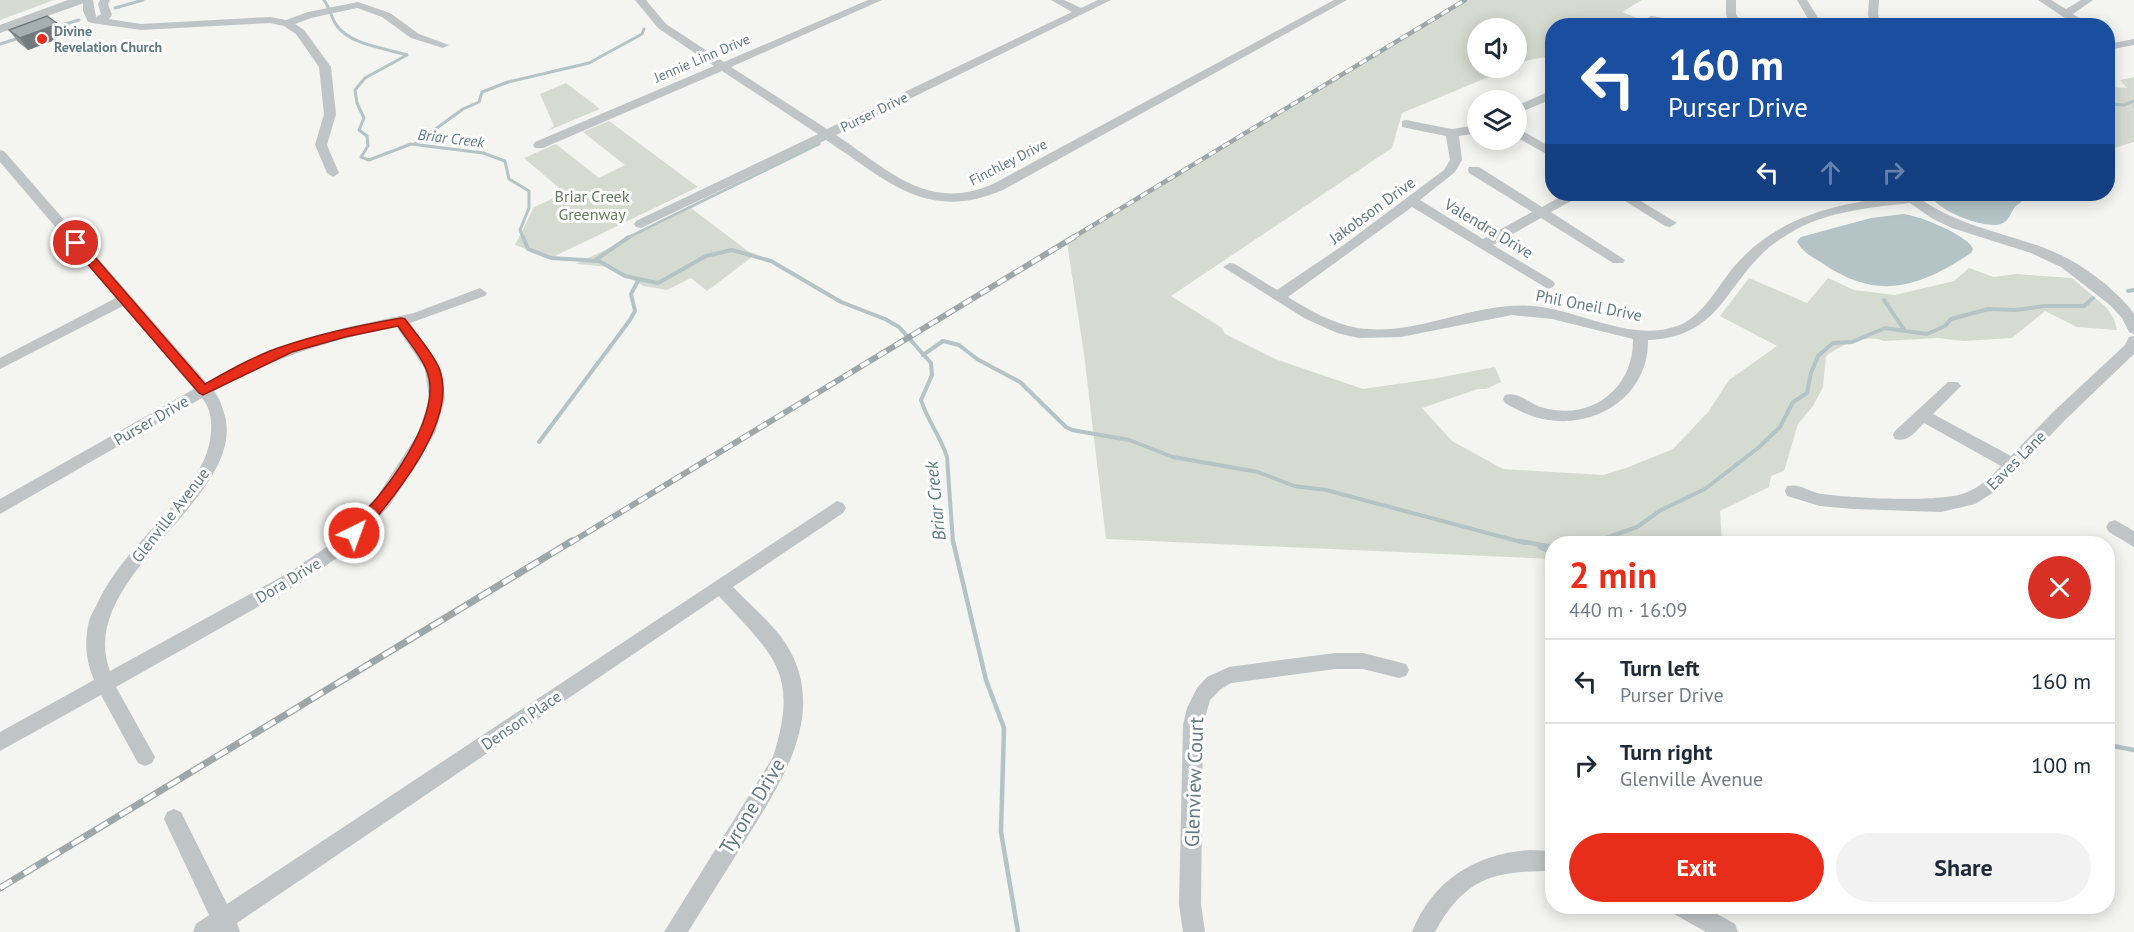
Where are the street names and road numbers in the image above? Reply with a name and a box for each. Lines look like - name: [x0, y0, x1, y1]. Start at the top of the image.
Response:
- street label: Jennie Linn Drive: [650, 30, 753, 87]
- street label: Purser Drive: [837, 88, 911, 136]
- street label: Finchley Drive: [966, 135, 1050, 189]
- street label: Jakobson Drive: [1324, 172, 1419, 249]
- street label: Valendra Drive: [1440, 193, 1537, 262]
- street label: Phil Oneil Drive: [1534, 285, 1644, 325]
- street label: Purser Drive: [110, 391, 192, 449]
- street label: Eaves Lane: [1982, 426, 2050, 494]
- street label: Glenville Avenue: [127, 464, 213, 566]
- street label: Dora Drive: [252, 553, 324, 607]
- street label: Denson Place: [477, 686, 565, 754]
- street label: Glenview Court: [1179, 716, 1209, 847]
- street label: Tyrone Drive: [713, 754, 791, 858]

